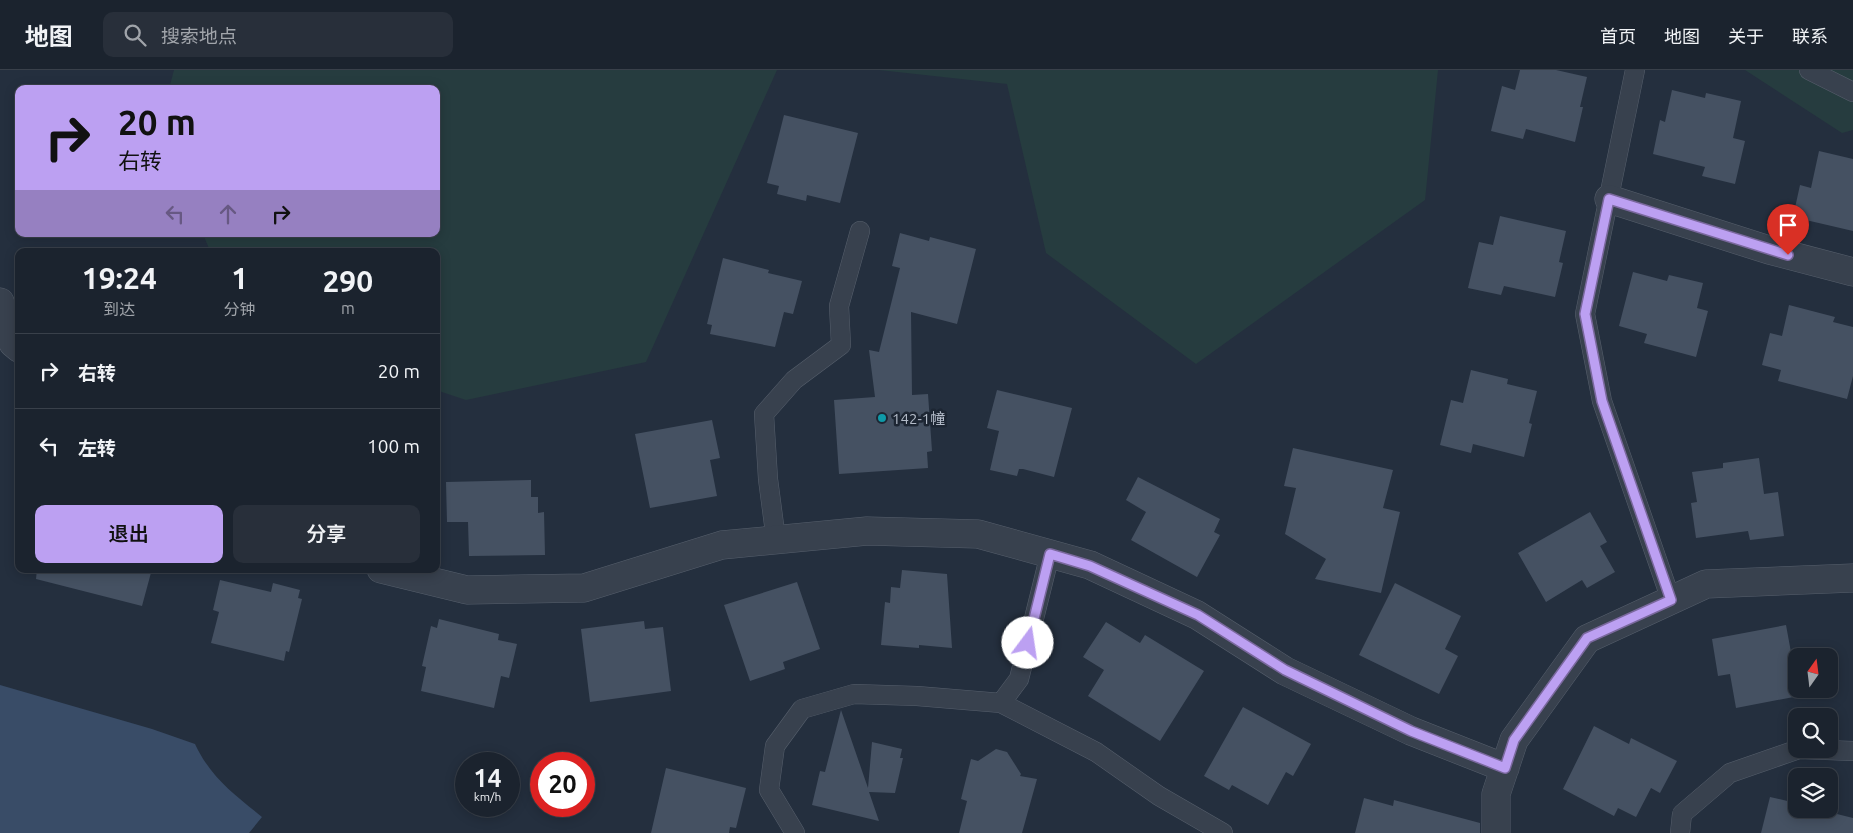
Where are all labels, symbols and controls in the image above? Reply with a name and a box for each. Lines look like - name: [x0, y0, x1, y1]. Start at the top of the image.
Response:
- search box: [103, 12, 453, 57]
- icon: search: [121, 21, 149, 49]
- text: 地图: [25, 23, 73, 50]
- text: 搜索地点: [161, 25, 237, 47]
- text: 首页: [1600, 26, 1636, 46]
- text: 地图: [1664, 26, 1700, 46]
- text: 关于: [1728, 26, 1764, 46]
- text: 联系: [1792, 26, 1828, 46]
- text: 20 m: [118, 102, 196, 142]
- icon: right: [35, 105, 100, 170]
- text: 右转: [118, 148, 162, 173]
- icon: left: [161, 200, 189, 228]
- icon: ahead: [214, 200, 242, 228]
- icon: right: [267, 200, 295, 228]
- pin: [1767, 204, 1809, 255]
- icon: arrive: [1774, 211, 1802, 239]
- text: 19:24: [82, 261, 157, 295]
- text: 1: [231, 261, 248, 295]
- text: 290: [322, 264, 373, 298]
- text: m: [341, 299, 355, 317]
- text: 到达: [103, 300, 135, 318]
- text: 分钟: [224, 300, 256, 318]
- icon: right: [35, 357, 63, 385]
- text: 20 m: [378, 360, 420, 382]
- text: 右转: [78, 362, 116, 384]
- place label: 142-1幢: [892, 410, 945, 427]
- marker: 142-1幢: [876, 412, 888, 424]
- icon: left: [35, 432, 63, 460]
- text: 100 m: [367, 435, 420, 457]
- text: 左转: [78, 437, 116, 459]
- button: 退出: [35, 505, 223, 563]
- button: 分享: [233, 505, 420, 563]
- position arrow: [1001, 616, 1053, 668]
- north arrow: [1788, 648, 1838, 698]
- map controls: [1788, 648, 1838, 818]
- button: search: [1788, 708, 1838, 758]
- speed limit sign: 20: [530, 752, 595, 817]
- text: 14: [473, 764, 502, 792]
- button: layers: [1788, 768, 1838, 818]
- text: km/h: [474, 790, 501, 803]

